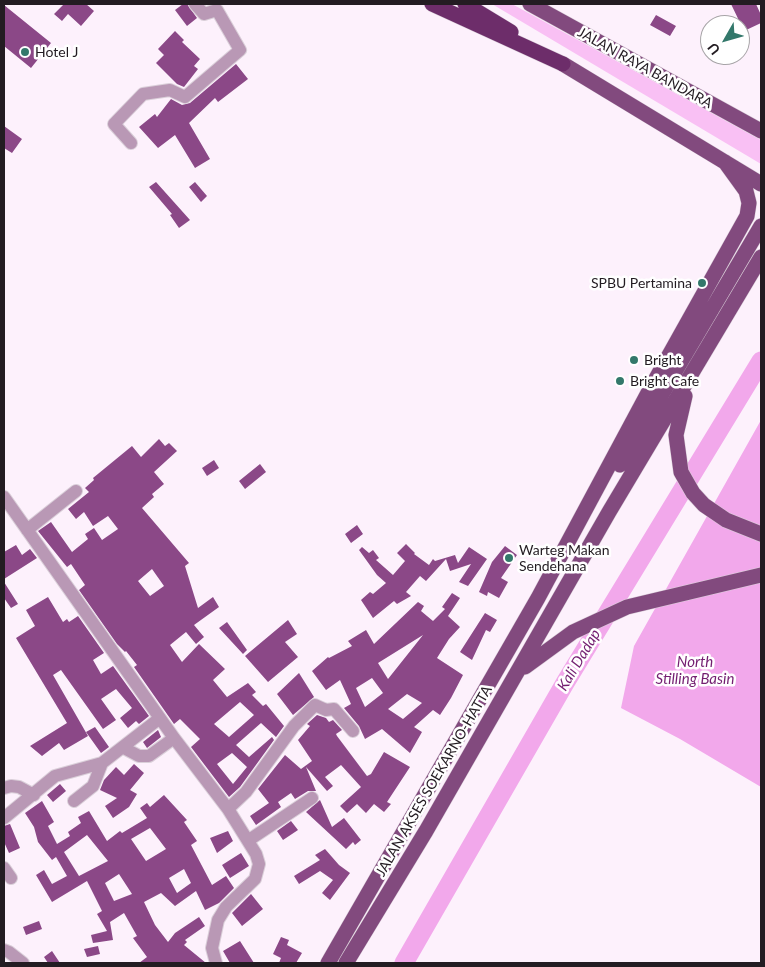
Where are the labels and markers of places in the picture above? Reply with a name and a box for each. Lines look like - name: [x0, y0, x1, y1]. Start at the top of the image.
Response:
- place label: Hotel J: [35, 44, 78, 60]
- marker: Hotel J: [19, 46, 31, 58]
- place label: SPBU Pertamina: [591, 275, 692, 291]
- marker: SPBU Pertamina: [696, 277, 708, 289]
- place label: Bright: [644, 352, 681, 368]
- marker: Bright: [628, 354, 640, 366]
- place label: Bright Cafe: [630, 373, 699, 389]
- marker: Bright Cafe: [614, 375, 626, 387]
- place label: Warteg Makan Sendehana: [519, 542, 610, 574]
- marker: Warteg Makan Sendehana: [503, 552, 515, 564]

